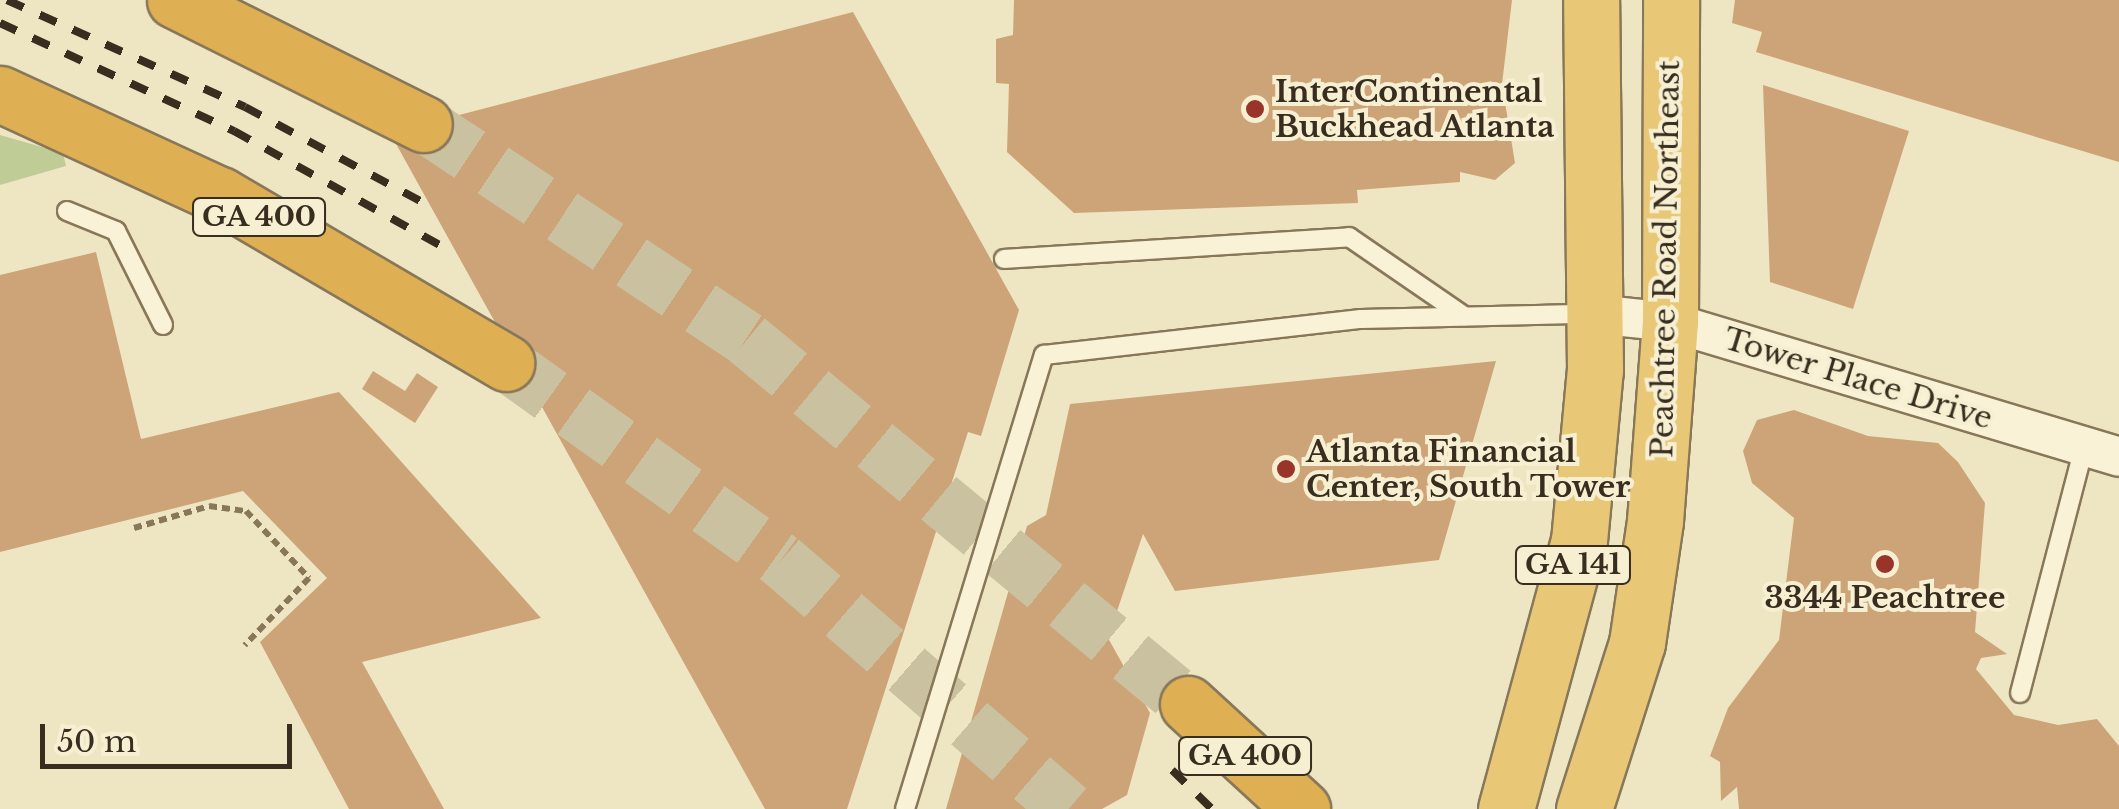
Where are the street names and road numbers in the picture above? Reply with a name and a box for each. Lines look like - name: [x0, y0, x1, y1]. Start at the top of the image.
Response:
- street label: Peachtree Road Northeast: [1645, 60, 1687, 458]
- road number: GA 400: [189, 194, 329, 240]
- street label: Tower Place Drive: [1719, 321, 1997, 437]
- road number: GA 141: [1513, 542, 1633, 588]
- road number: GA 400: [1175, 733, 1315, 779]

